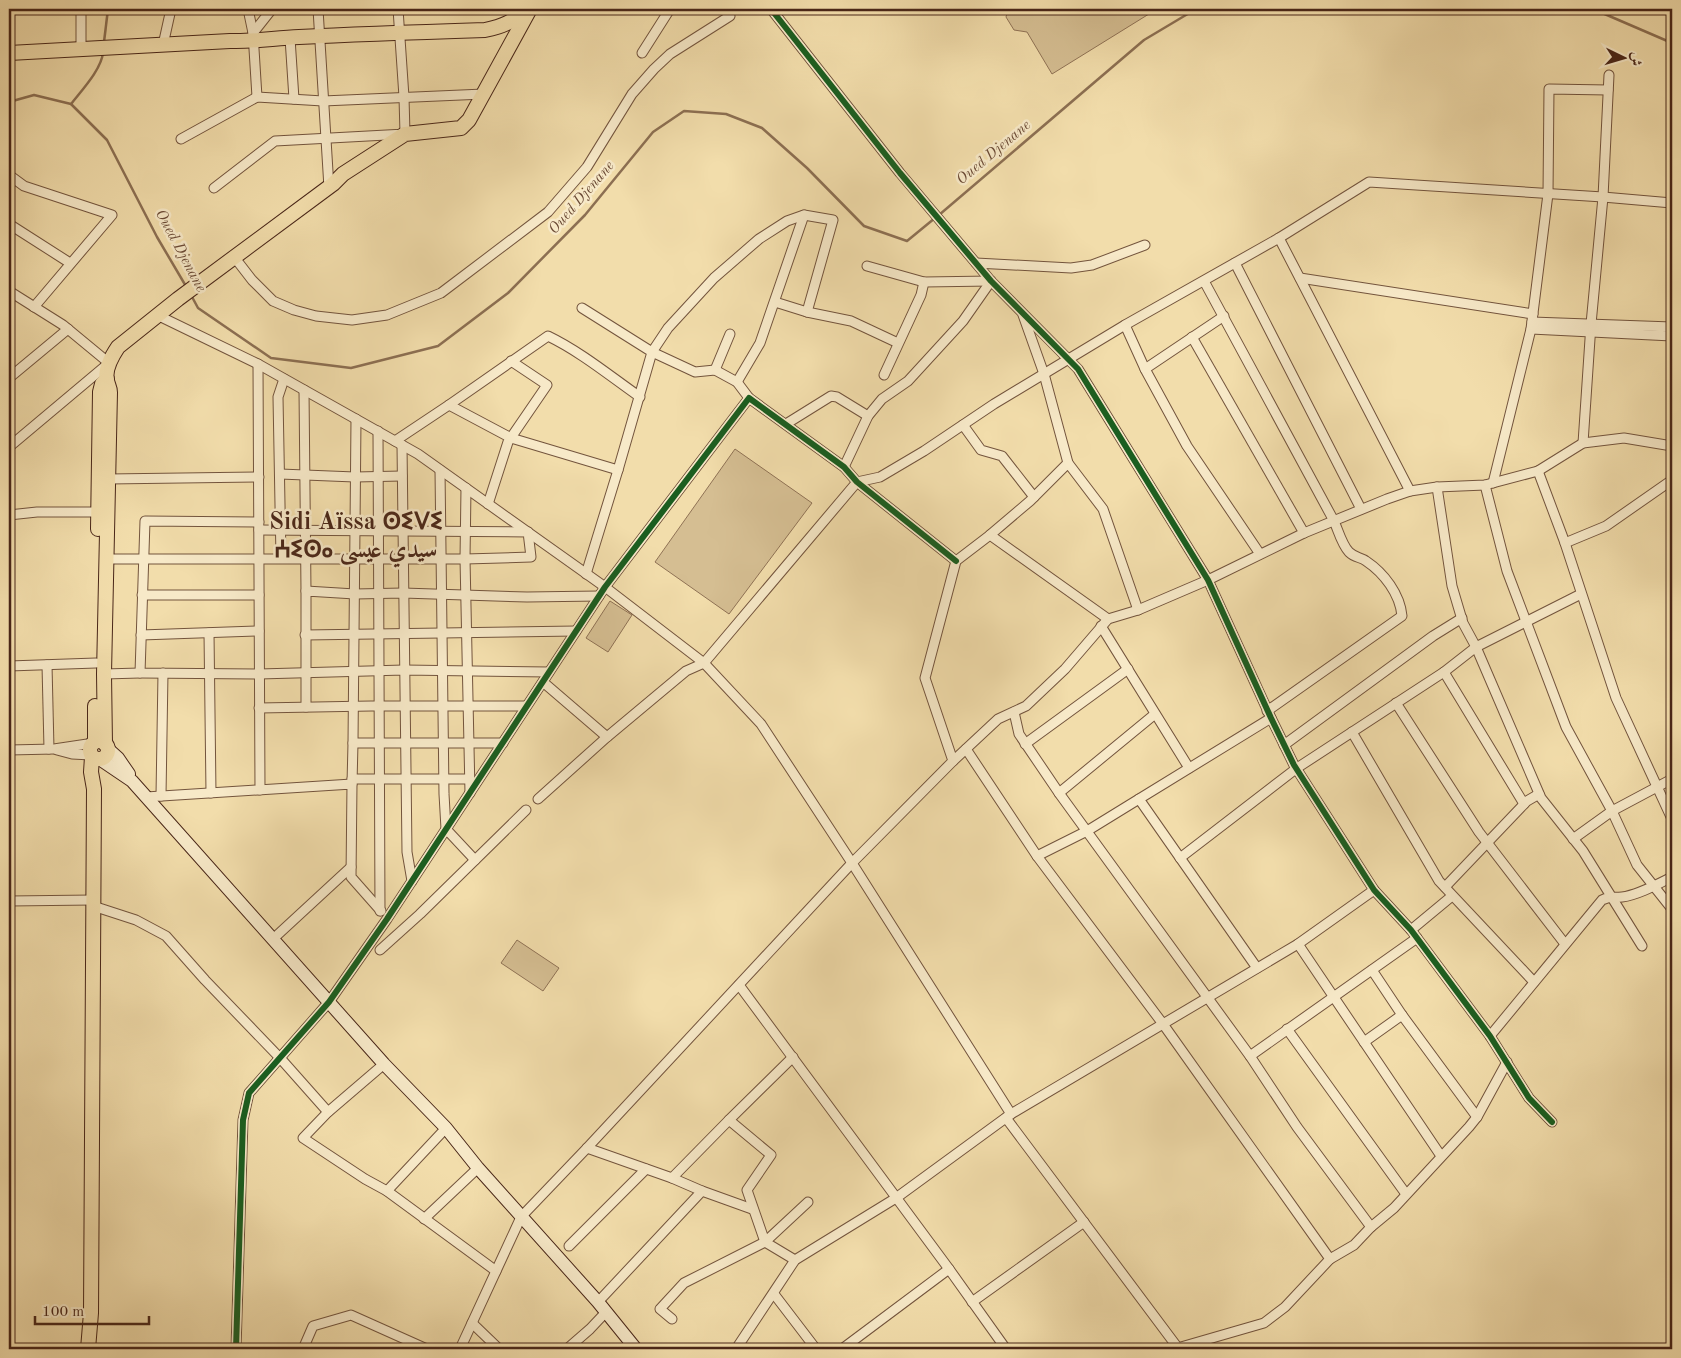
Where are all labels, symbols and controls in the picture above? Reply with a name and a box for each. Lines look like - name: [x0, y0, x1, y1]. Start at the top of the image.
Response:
- north arrow: [1598, 32, 1648, 82]
- text: ش: [1628, 52, 1644, 67]
- water label: Oued Djenane: [954, 118, 1034, 188]
- water label: Oued Djenane: [546, 159, 618, 237]
- water label: Oued Djenane: [152, 207, 208, 295]
- district label: Sidi Aïssa ⵙⵉⴸⵉ ⵄⵉⵙⴰ سيدي عيسى: [269, 511, 443, 568]
- scale bar: [35, 1293, 149, 1325]
- text: 100 m: [42, 1305, 84, 1320]

